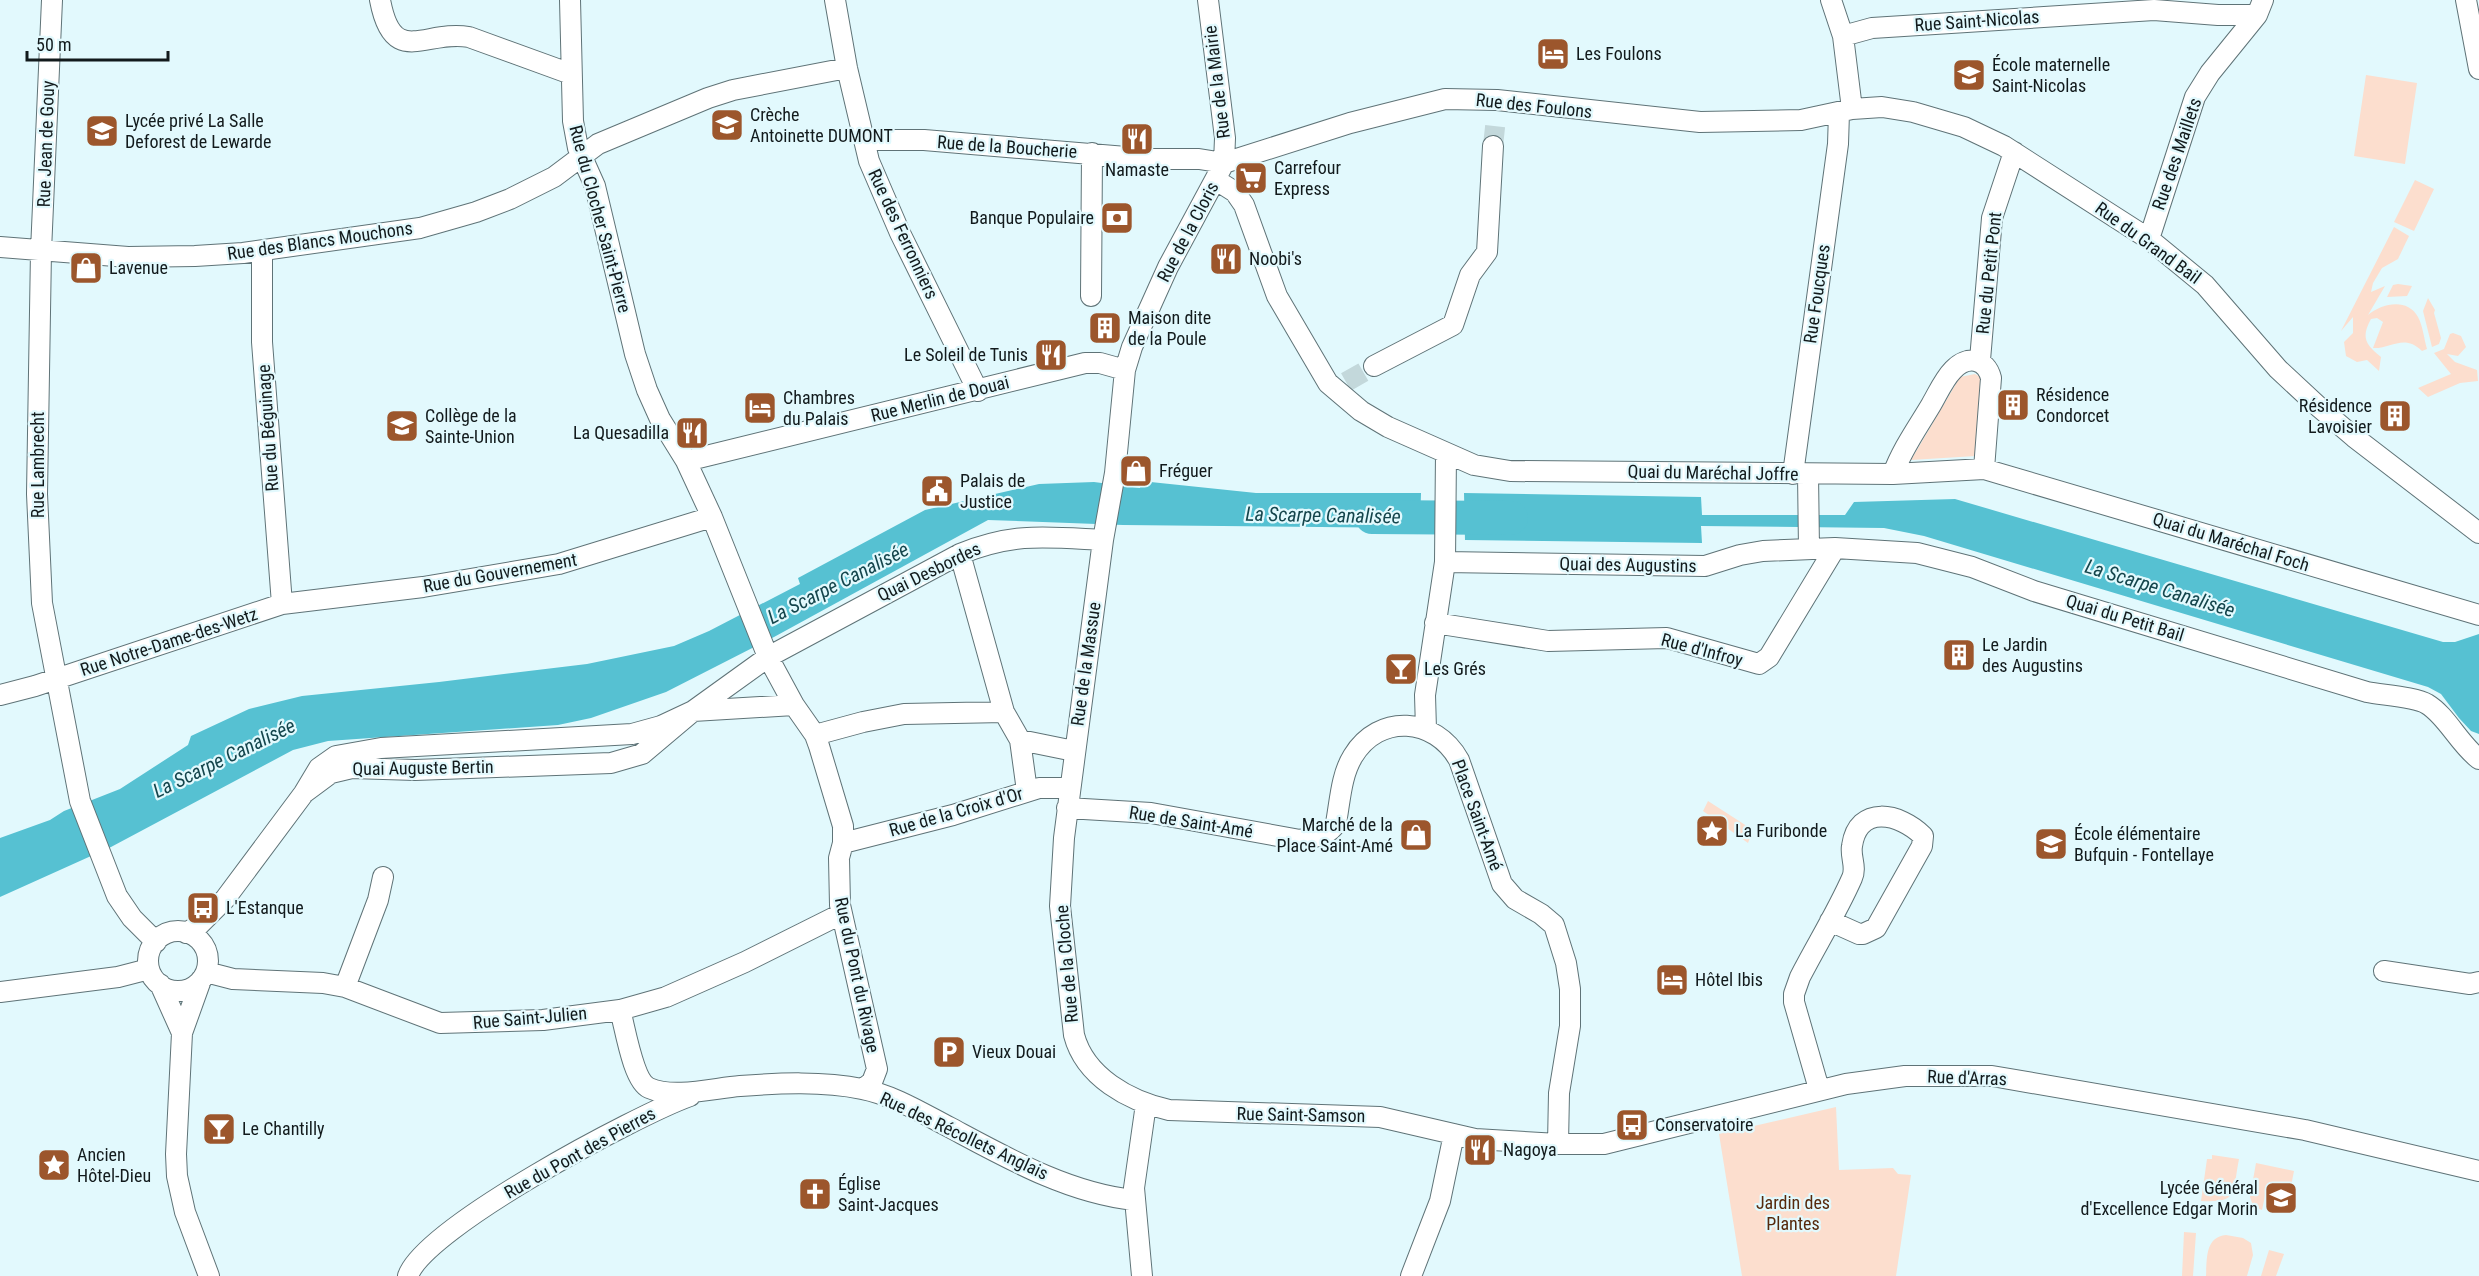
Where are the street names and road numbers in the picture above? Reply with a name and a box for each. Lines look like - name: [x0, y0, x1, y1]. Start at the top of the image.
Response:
- street label: Rue Saint-Nicolas: [1914, 6, 2040, 35]
- street label: Rue de la Mairie: [1199, 24, 1234, 140]
- street label: Rue Jean de Gouy: [33, 80, 58, 208]
- street label: Rue des Foulons: [1475, 89, 1593, 122]
- street label: Rue des Maillets: [2148, 95, 2206, 213]
- street label: Rue du Clocher Saint-Pierre: [565, 123, 636, 315]
- street label: Rue de la Boucherie: [936, 131, 1078, 162]
- street label: Rue des Ferronniers: [864, 165, 943, 302]
- street label: Rue de la Cloris: [1152, 178, 1223, 285]
- street label: Rue du Grand Bail: [2091, 197, 2205, 288]
- street label: Rue du Petit Pont: [1972, 211, 2005, 335]
- street label: Rue des Blancs Mouchons: [226, 217, 414, 264]
- street label: Rue Foucques: [1799, 243, 1834, 345]
- street label: Rue du Béguinage: [253, 364, 282, 492]
- street label: Rue Merlin de Douai: [869, 371, 1011, 426]
- street label: Rue Lambrecht: [27, 412, 48, 518]
- street label: Quai du Maréchal Joffre: [1627, 461, 1799, 484]
- street label: Quai du Maréchal Foch: [2150, 508, 2312, 575]
- street label: Quai Desbordes: [874, 538, 984, 606]
- street label: Rue du Gouvernement: [421, 549, 578, 596]
- street label: Quai des Augustins: [1559, 553, 1697, 576]
- street label: Quai du Petit Bail: [2064, 590, 2187, 645]
- street label: Rue de la Massue: [1066, 601, 1105, 727]
- street label: Rue Notre-Dame-des-Wetz: [78, 603, 260, 680]
- street label: Rue d'Infroy: [1659, 629, 1746, 671]
- street label: Quai Auguste Bertin: [352, 756, 494, 779]
- street label: Place Saint-Amé: [1448, 756, 1507, 873]
- street label: Rue de la Croix d'Or: [886, 782, 1026, 841]
- street label: Rue de Saint-Amé: [1128, 801, 1255, 842]
- street label: Rue du Pont du Rivage: [831, 895, 884, 1055]
- street label: Rue de la Cloche: [1051, 904, 1082, 1024]
- street label: Rue Saint-Julien: [472, 1002, 588, 1033]
- street label: Rue d'Arras: [1927, 1066, 2007, 1089]
- street label: Rue des Récollets Anglais: [877, 1087, 1052, 1184]
- street label: Rue du Pont des Pierres: [501, 1102, 659, 1203]
- street label: Rue Saint-Samson: [1236, 1103, 1366, 1126]

